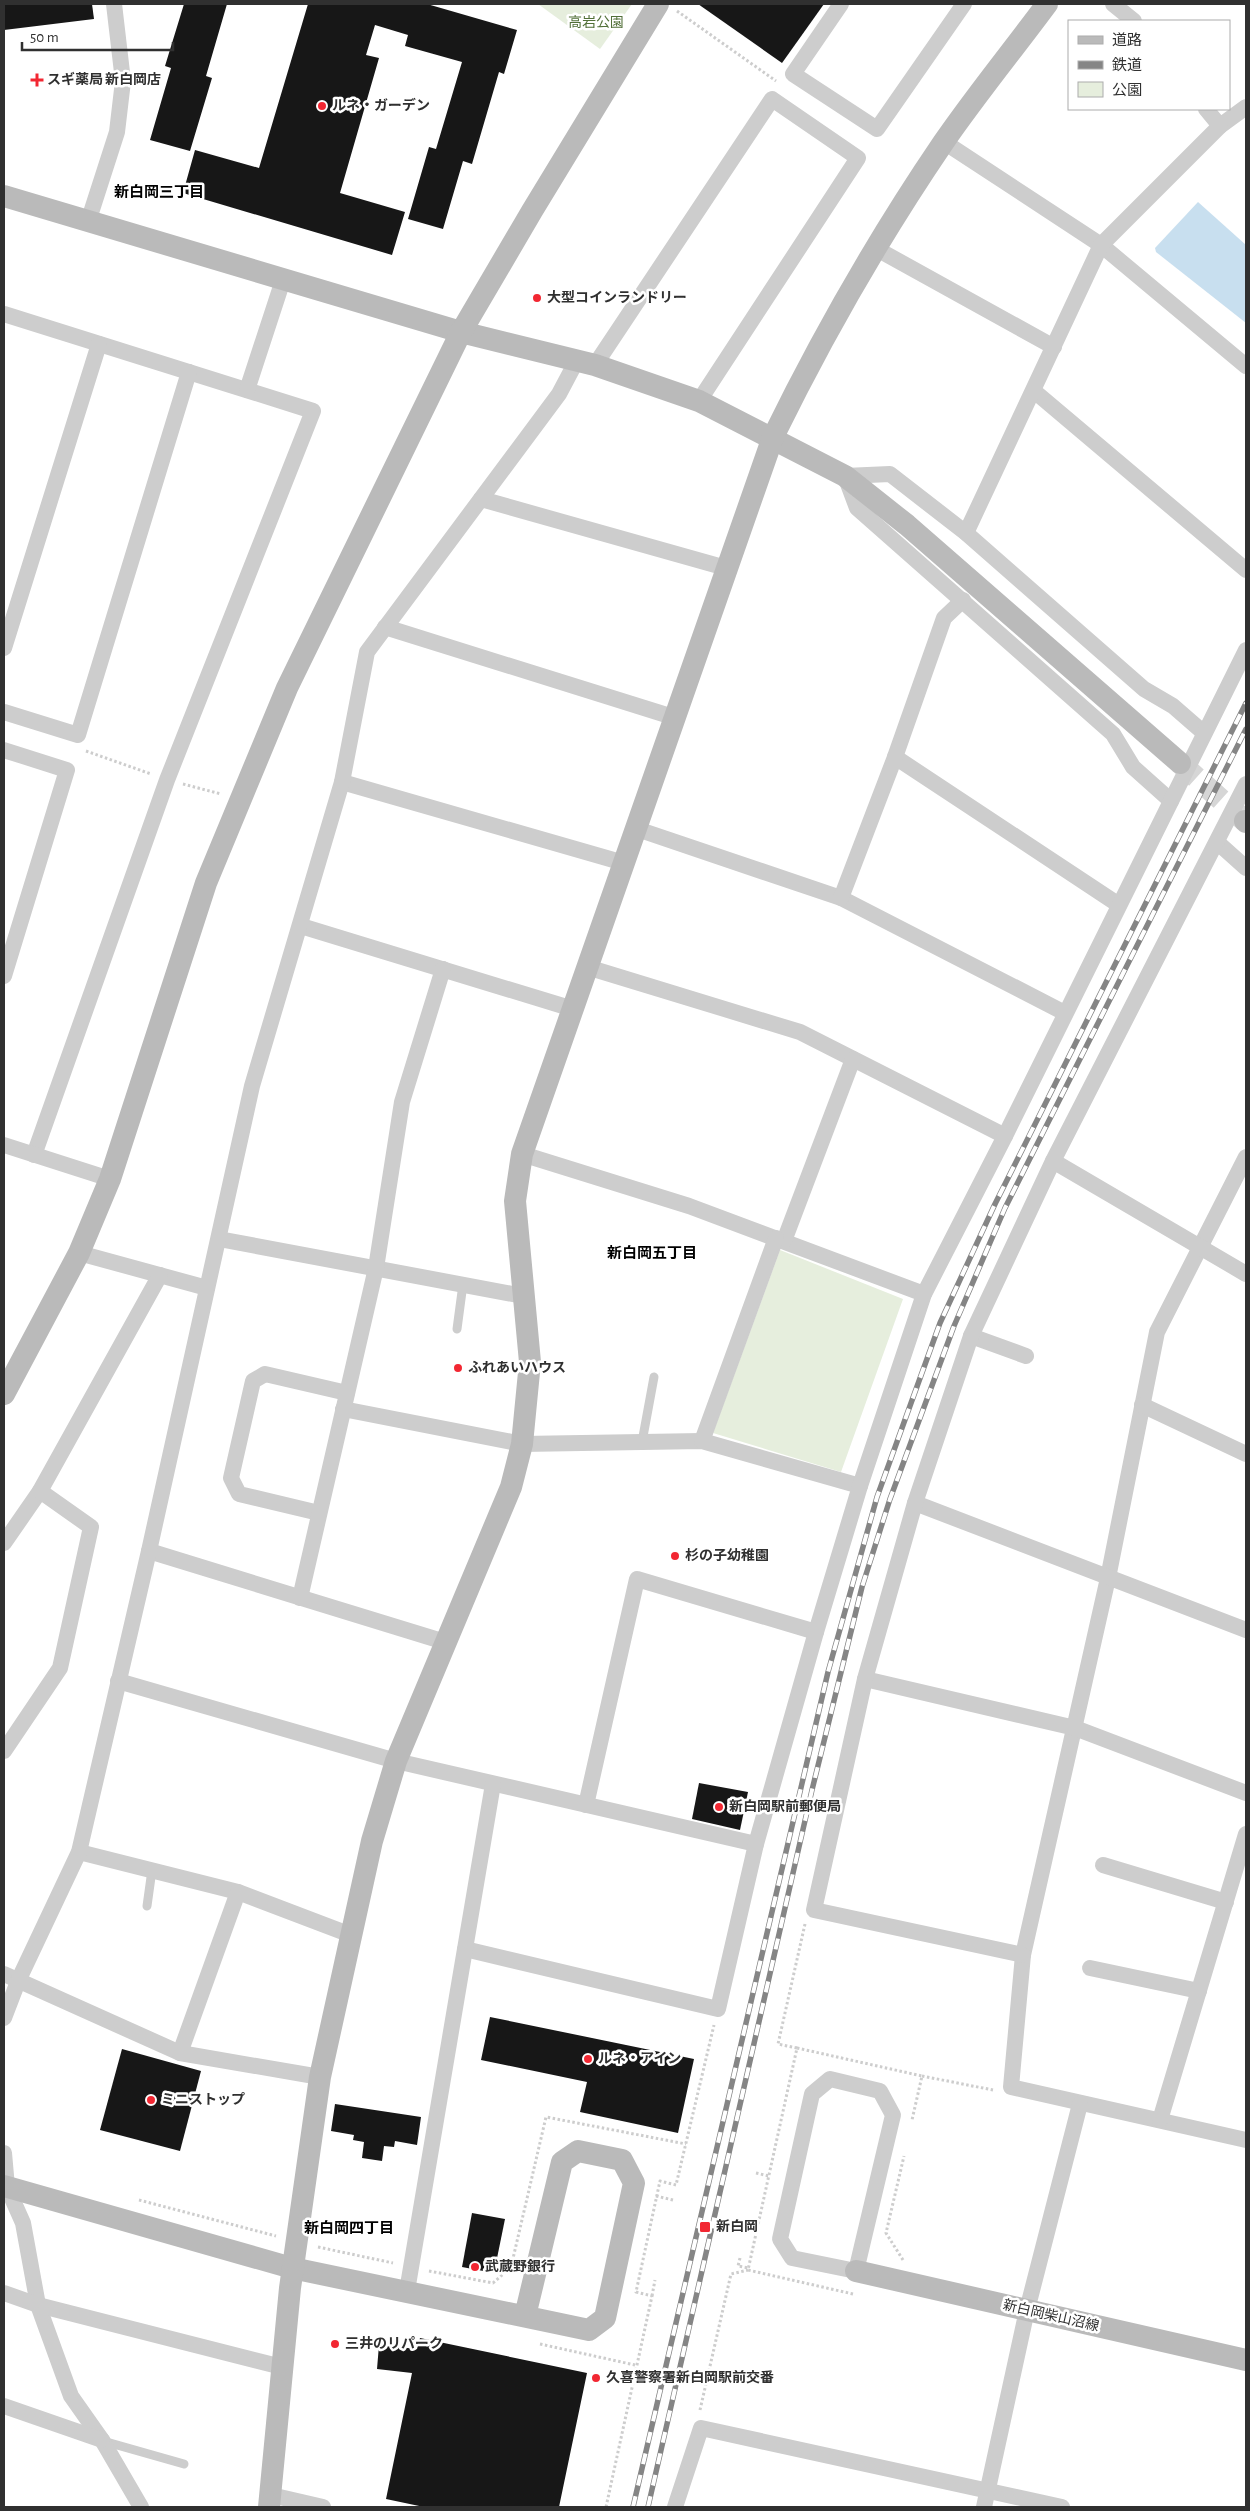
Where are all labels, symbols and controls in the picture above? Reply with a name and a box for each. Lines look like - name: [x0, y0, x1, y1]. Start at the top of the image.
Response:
- park label: 高岩公園: [568, 15, 624, 30]
- scale bar: [22, 20, 174, 52]
- legend: [1068, 20, 1230, 110]
- text: 50 m: [30, 30, 59, 45]
- text: 道路: [1112, 32, 1142, 48]
- text: 鉄道: [1112, 57, 1142, 73]
- place label: スギ薬局 新白岡店: [47, 71, 161, 87]
- marker: スギ薬局 新白岡店: [31, 74, 43, 86]
- text: 公園: [1112, 82, 1142, 98]
- place label: ルネ・ガーデン: [332, 97, 430, 113]
- marker: ルネ・ガーデン: [316, 100, 328, 112]
- district label: 新白岡三丁目: [114, 183, 204, 200]
- place label: 大型コインランドリー: [547, 290, 687, 305]
- marker: 大型コインランドリー: [531, 292, 543, 304]
- district label: 新白岡五丁目: [607, 1244, 697, 1261]
- place label: ふれあいハウス: [468, 1360, 566, 1375]
- marker: ふれあいハウス: [452, 1362, 464, 1374]
- place label: 杉の子幼稚園: [685, 1547, 769, 1563]
- marker: 杉の子幼稚園: [669, 1550, 681, 1562]
- place label: 新白岡駅前郵便局: [729, 1798, 841, 1814]
- marker: 新白岡駅前郵便局: [713, 1801, 725, 1813]
- place label: ルネ・アイン: [598, 2051, 681, 2066]
- marker: ルネ・アイン: [582, 2053, 594, 2065]
- place label: ミニストップ: [161, 2092, 245, 2107]
- marker: ミニストップ: [145, 2094, 157, 2106]
- district label: 新白岡四丁目: [304, 2219, 394, 2236]
- place label: 新白岡: [716, 2219, 758, 2234]
- marker: 新白岡: [698, 2220, 712, 2234]
- place label: 武蔵野銀行: [485, 2259, 555, 2274]
- marker: 武蔵野銀行: [469, 2261, 481, 2273]
- street label: 新白岡柴山沼線: [1002, 2297, 1101, 2334]
- place label: 三井のリパーク: [345, 2335, 443, 2351]
- marker: 三井のリパーク: [329, 2338, 341, 2350]
- place label: 久喜警察署新白岡駅前交番: [606, 2369, 774, 2385]
- marker: 久喜警察署新白岡駅前交番: [590, 2372, 602, 2384]

